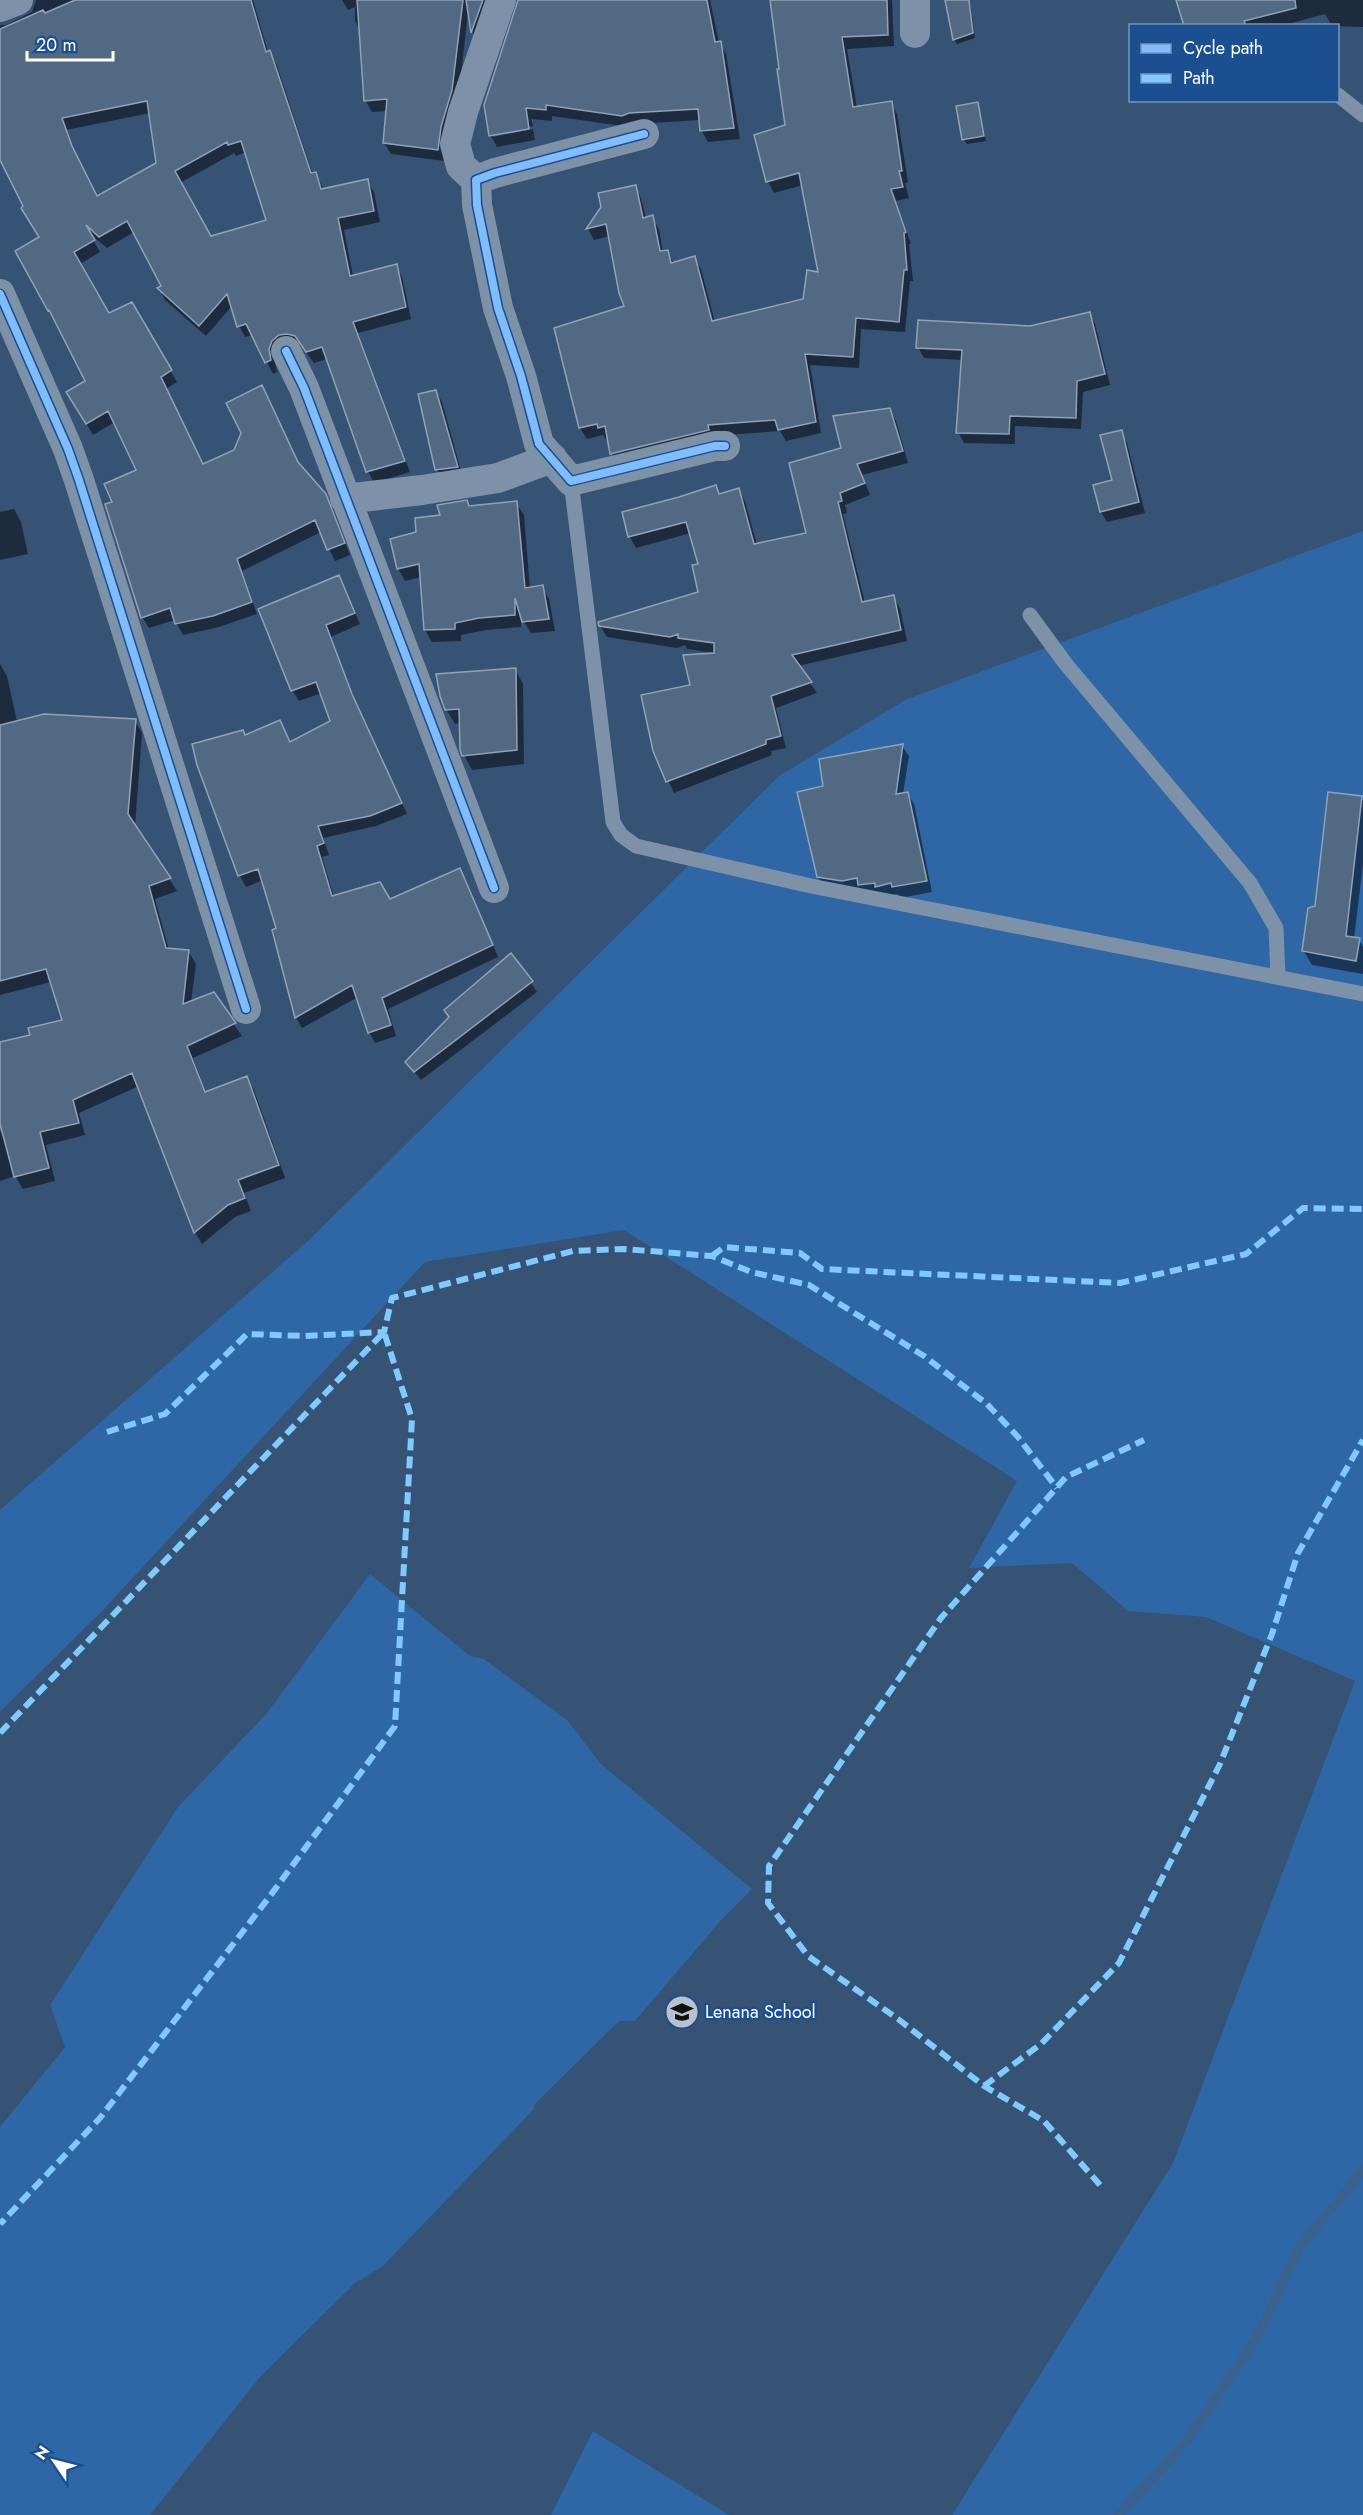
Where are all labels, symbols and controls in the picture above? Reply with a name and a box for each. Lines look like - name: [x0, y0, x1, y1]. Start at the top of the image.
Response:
- scale bar: [27, 24, 112, 62]
- legend: [1129, 24, 1339, 102]
- text: 20 m: [36, 32, 76, 58]
- text: Cycle path: [1183, 35, 1263, 61]
- text: Path: [1183, 65, 1215, 91]
- school or university icon: Lenana School: [664, 1994, 700, 2030]
- place label: Lenana School: [705, 1999, 816, 2025]
- north arrow: [24, 2431, 84, 2491]
- text: N: [29, 2441, 55, 2464]

